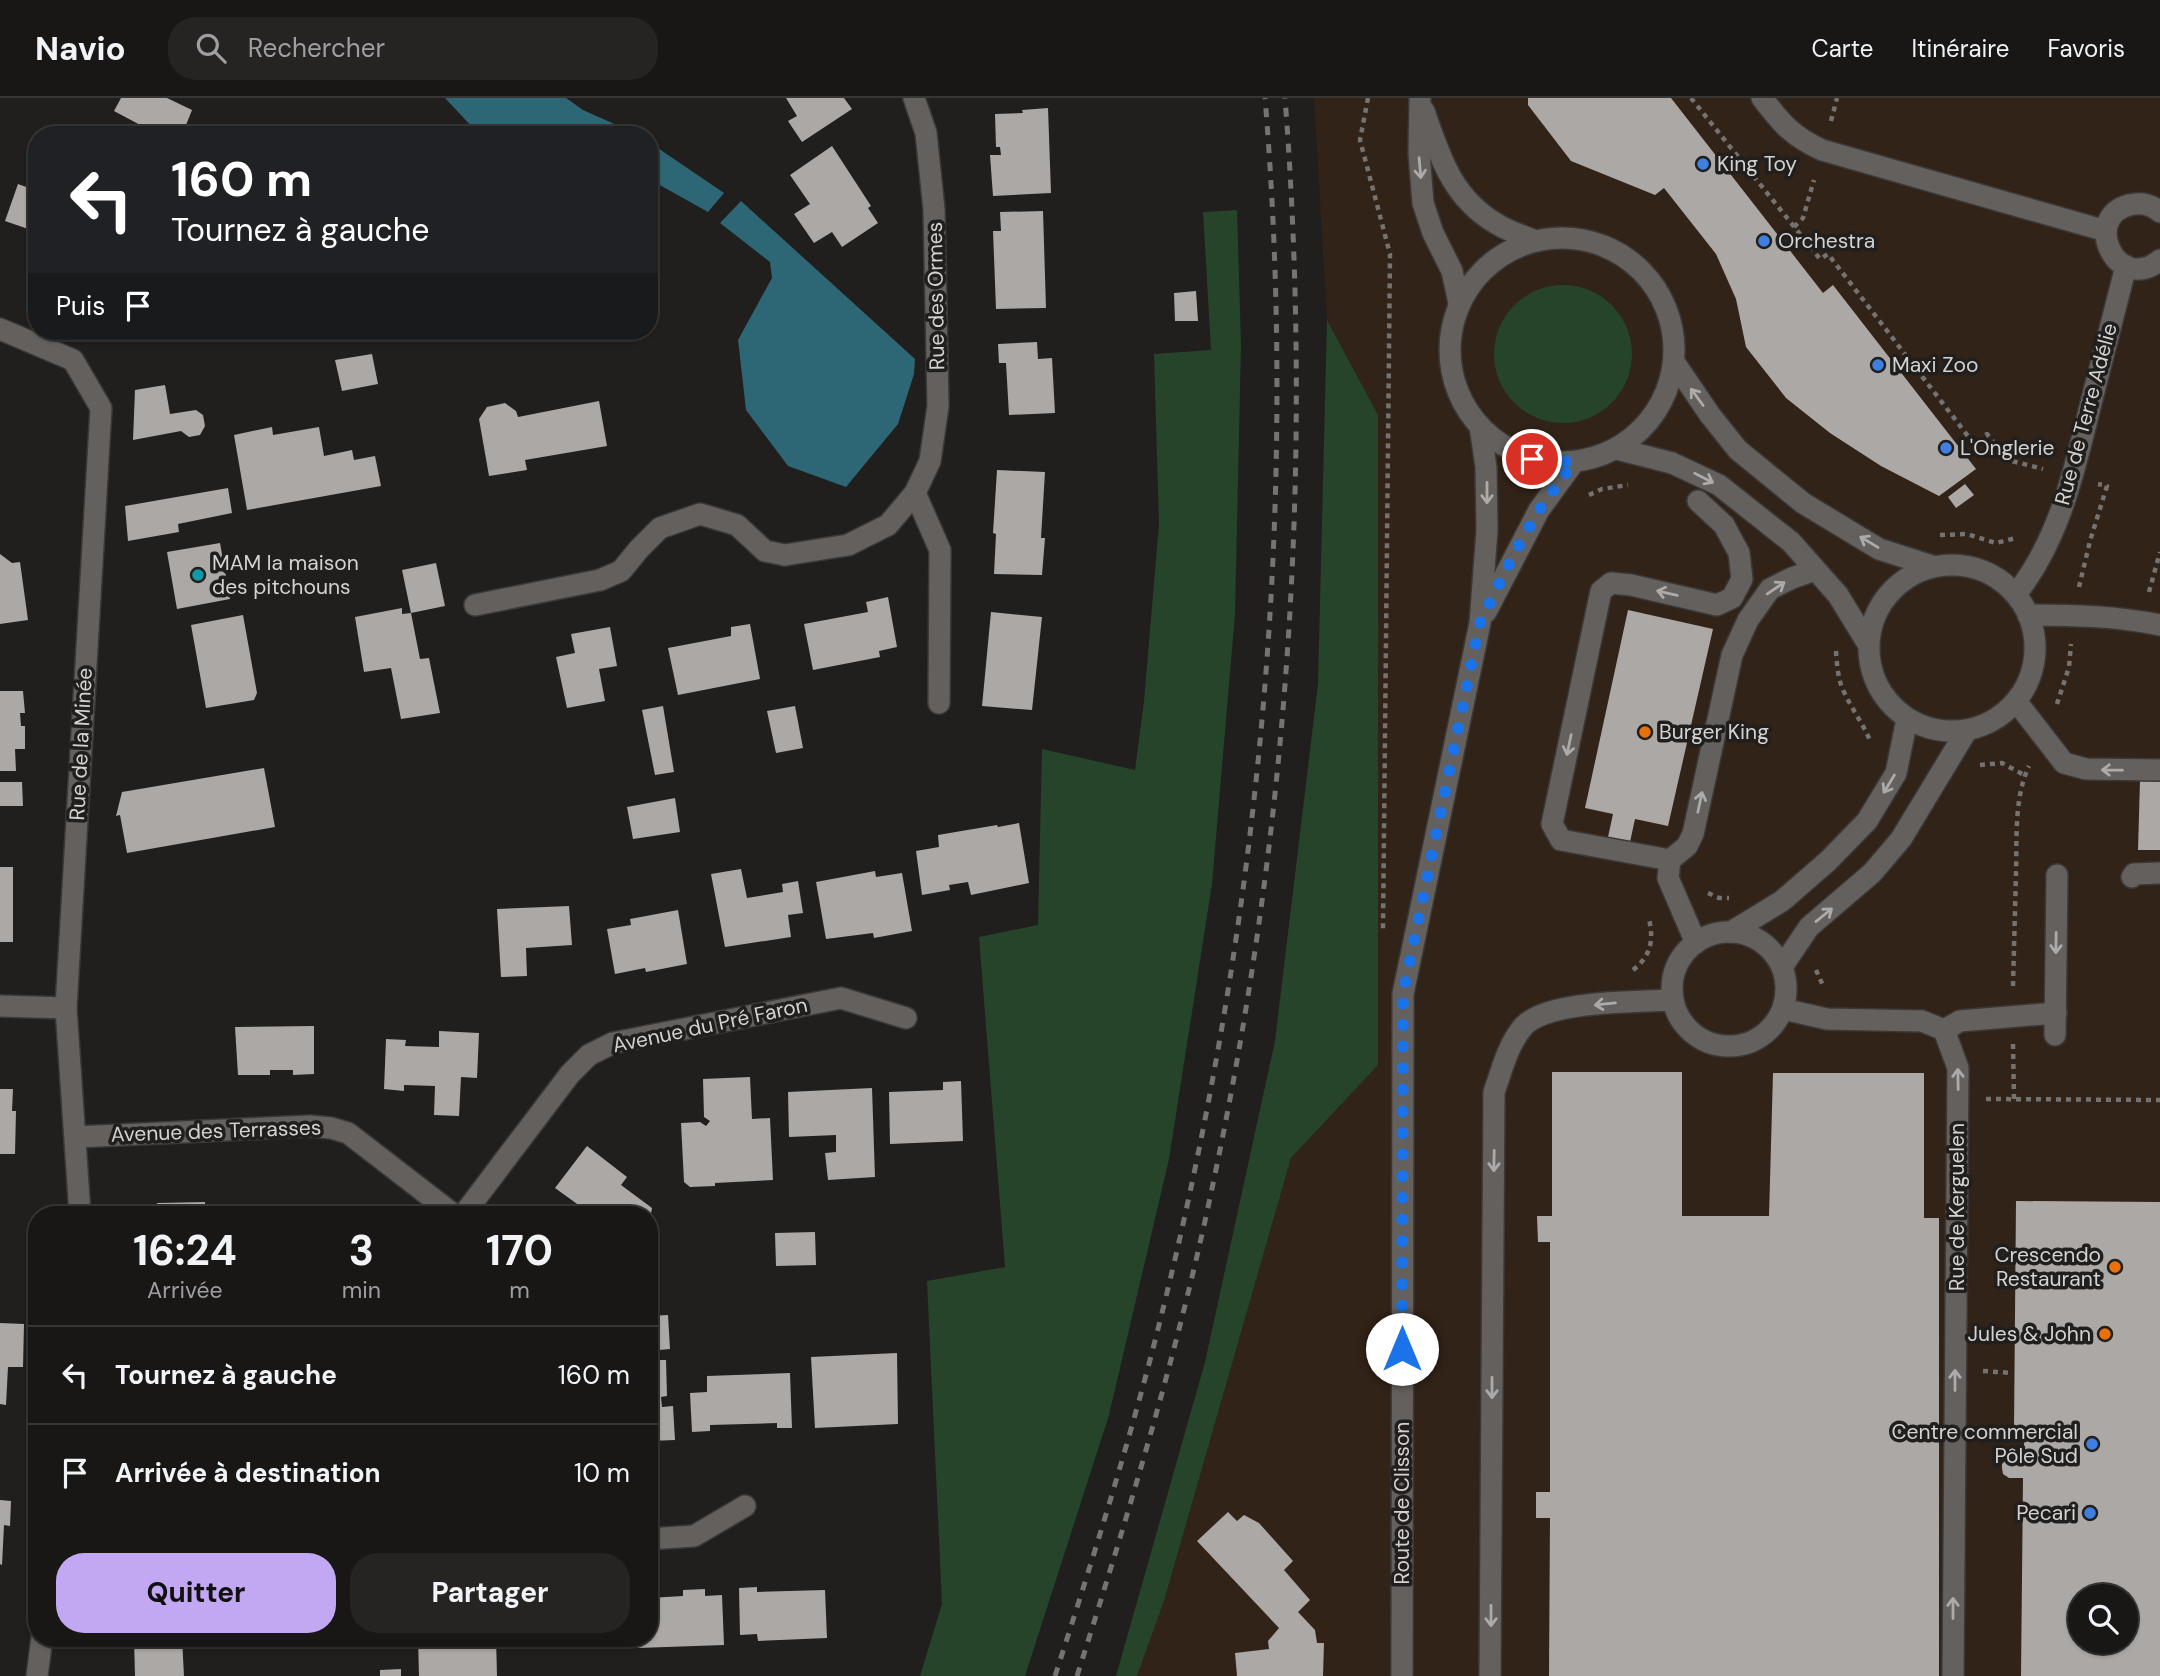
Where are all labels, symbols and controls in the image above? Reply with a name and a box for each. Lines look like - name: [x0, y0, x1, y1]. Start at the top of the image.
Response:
- search box: [168, 17, 658, 80]
- text: Navio: [35, 27, 126, 70]
- icon: search: [192, 29, 230, 67]
- text: Rechercher: [248, 31, 385, 65]
- text: Carte: [1812, 33, 1873, 64]
- text: Itinéraire: [1911, 33, 2009, 64]
- text: Favoris: [2047, 33, 2125, 64]
- text: 160 m: [171, 147, 312, 211]
- place label: King Toy: [1717, 150, 1797, 178]
- icon: left: [56, 154, 147, 245]
- one-way arrow: [1414, 156, 1427, 178]
- marker: King Toy: [1695, 156, 1711, 172]
- text: Tournez à gauche: [171, 209, 429, 251]
- street label: Rue des Ormes: [921, 222, 951, 370]
- place label: Orchestra: [1778, 227, 1875, 255]
- marker: Orchestra: [1756, 233, 1772, 249]
- icon: arrive: [119, 287, 157, 325]
- text: Puis: [56, 289, 105, 323]
- street label: Rue de Terre Adélie: [2048, 320, 2124, 508]
- place label: Maxi Zoo: [1892, 351, 1978, 379]
- marker: Maxi Zoo: [1870, 357, 1886, 373]
- one-way arrow: [1690, 388, 1704, 407]
- pin: [1502, 429, 1562, 489]
- place label: L'Onglerie: [1960, 434, 2055, 462]
- icon: arrive: [1513, 440, 1551, 478]
- marker: L'Onglerie: [1938, 440, 1954, 456]
- one-way arrow: [1694, 471, 1714, 485]
- one-way arrow: [1480, 482, 1493, 505]
- one-way arrow: [1859, 535, 1879, 549]
- place label: MAM la maison des pitchouns: [212, 549, 359, 601]
- marker: MAM la maison des pitchouns: [190, 567, 206, 583]
- one-way arrow: [1766, 580, 1785, 595]
- one-way arrow: [1656, 586, 1679, 600]
- street label: Rue de la Minée: [63, 667, 99, 821]
- place label: Burger King: [1659, 718, 1769, 746]
- marker: Burger King: [1637, 724, 1653, 740]
- one-way arrow: [1561, 733, 1575, 756]
- one-way arrow: [2101, 763, 2124, 777]
- one-way arrow: [1882, 773, 1896, 793]
- one-way arrow: [1693, 791, 1707, 814]
- one-way arrow: [1815, 907, 1833, 922]
- one-way arrow: [2049, 931, 2063, 954]
- street label: Avenue du Pré Faron: [610, 991, 810, 1059]
- one-way arrow: [1594, 998, 1617, 1011]
- one-way arrow: [1951, 1068, 1964, 1091]
- street label: Avenue des Terrasses: [110, 1113, 322, 1149]
- street label: Rue de Kerguelen: [1943, 1123, 1971, 1291]
- one-way arrow: [1487, 1149, 1500, 1172]
- text: 16:24: [133, 1223, 237, 1278]
- text: 3: [349, 1223, 374, 1278]
- text: 170: [486, 1223, 553, 1278]
- place label: Crescendo Restaurant: [1994, 1241, 2101, 1293]
- marker: Crescendo Restaurant: [2107, 1259, 2123, 1275]
- text: Arrivée: [147, 1275, 223, 1305]
- text: min: [342, 1275, 381, 1305]
- text: m: [509, 1275, 530, 1305]
- position arrow: [1365, 1312, 1439, 1386]
- place label: Jules & John: [1968, 1320, 2091, 1348]
- marker: Jules & John: [2097, 1326, 2113, 1342]
- icon: left: [56, 1356, 94, 1394]
- text: Tournez à gauche: [115, 1358, 337, 1392]
- text: 160 m: [558, 1358, 630, 1392]
- one-way arrow: [1948, 1369, 1962, 1392]
- one-way arrow: [1485, 1376, 1499, 1399]
- place label: Centre commercial Pôle Sud: [1891, 1418, 2078, 1470]
- street label: Route de Clisson: [1388, 1422, 1416, 1584]
- marker: Centre commercial Pôle Sud: [2084, 1436, 2100, 1452]
- icon: arrive: [56, 1454, 94, 1492]
- text: Arrivée à destination: [115, 1456, 381, 1490]
- text: 10 m: [574, 1456, 630, 1490]
- place label: Pecari: [2016, 1499, 2076, 1527]
- marker: Pecari: [2082, 1505, 2098, 1521]
- button: Quitter: [56, 1553, 336, 1633]
- button: Partager: [350, 1553, 630, 1633]
- map controls: [2068, 1584, 2138, 1654]
- button: search: [2068, 1584, 2138, 1654]
- one-way arrow: [1946, 1597, 1960, 1620]
- one-way arrow: [1484, 1604, 1498, 1627]

